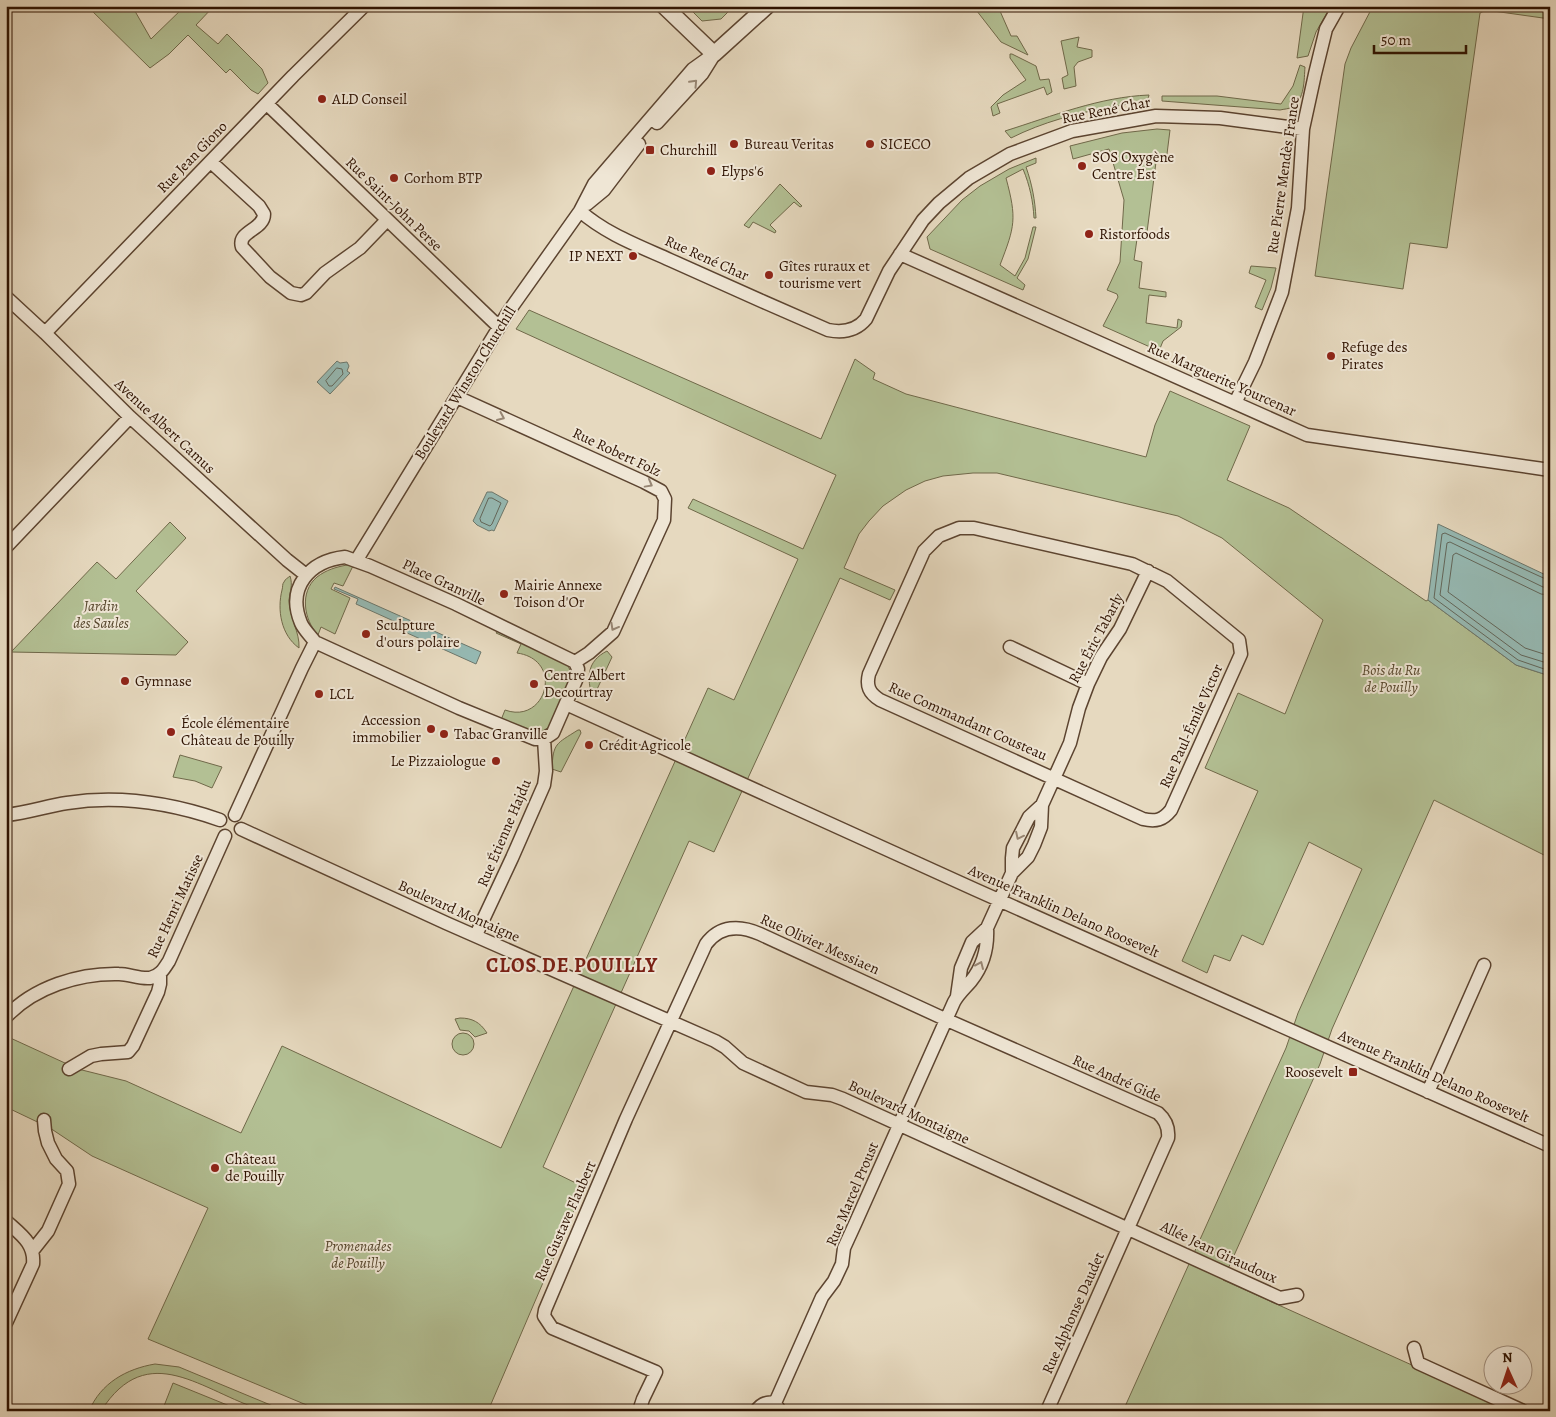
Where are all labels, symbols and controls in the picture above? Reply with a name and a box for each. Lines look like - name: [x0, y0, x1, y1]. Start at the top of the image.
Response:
- scale bar: [1374, 22, 1466, 54]
- text: 50 m: [1381, 30, 1411, 50]
- one-way arrow: [688, 80, 697, 89]
- place label: ALD Conseil: [331, 89, 407, 109]
- street label: Rue René Char: [1060, 92, 1152, 128]
- marker: ALD Conseil: [316, 93, 328, 105]
- street label: Rue Pierre Mendès France: [1262, 95, 1304, 255]
- street label: Rue Jean Giono: [153, 117, 231, 197]
- place label: Bureau Veritas: [744, 134, 834, 154]
- place label: SICECO: [880, 134, 931, 154]
- marker: Bureau Veritas: [728, 138, 740, 150]
- marker: SICECO: [864, 138, 876, 150]
- place label: Churchill: [660, 140, 717, 160]
- marker: Churchill: [644, 144, 656, 156]
- place label: SOS Oxygène Centre Est: [1092, 147, 1175, 184]
- street label: Rue Saint-John Perse: [341, 152, 447, 256]
- marker: SOS Oxygène Centre Est: [1076, 160, 1088, 172]
- place label: Elyps'6: [721, 161, 764, 181]
- marker: Elyps'6: [705, 165, 717, 177]
- place label: Corhom BTP: [404, 168, 482, 188]
- marker: Corhom BTP: [388, 172, 400, 184]
- place label: Ristorfoods: [1099, 224, 1170, 244]
- marker: Ristorfoods: [1083, 228, 1095, 240]
- street label: Rue René Char: [662, 231, 752, 286]
- place label: IP NEXT: [569, 246, 624, 266]
- marker: IP NEXT: [627, 250, 639, 262]
- place label: Gîtes ruraux et tourisme vert: [779, 256, 870, 293]
- marker: Gîtes ruraux et tourisme vert: [763, 269, 775, 281]
- street label: Boulevard Winston Churchill: [410, 302, 521, 463]
- street label: Rue Marguerite Yourcenar: [1144, 337, 1300, 421]
- place label: Refuge des Pirates: [1341, 337, 1408, 374]
- marker: Refuge des Pirates: [1325, 350, 1337, 362]
- street label: Avenue Albert Camus: [110, 373, 220, 478]
- one-way arrow: [496, 411, 505, 421]
- street label: Rue Robert Folz: [569, 423, 665, 481]
- one-way arrow: [644, 478, 653, 488]
- street label: Place Granville: [399, 554, 489, 610]
- place label: Mairie Annexe Toison d'Or: [514, 575, 603, 612]
- marker: Mairie Annexe Toison d'Or: [498, 588, 510, 600]
- street label: Rue Éric Tabarly: [1064, 589, 1128, 687]
- park label: Jardin des Saules: [73, 596, 129, 633]
- place label: Sculpture d'ours polaire: [376, 615, 460, 652]
- one-way arrow: [610, 622, 620, 631]
- marker: Sculpture d'ours polaire: [360, 628, 372, 640]
- street label: Rue Paul-Émile Victor: [1155, 660, 1228, 791]
- park label: Bois du Ru de Pouilly: [1362, 660, 1420, 697]
- place label: Centre Albert Decourtray: [544, 665, 625, 702]
- place label: Gymnase: [135, 671, 192, 691]
- marker: Gymnase: [119, 675, 131, 687]
- street label: Rue Commandant Cousteau: [885, 677, 1051, 765]
- marker: Centre Albert Decourtray: [528, 678, 540, 690]
- place label: LCL: [329, 684, 354, 704]
- marker: LCL: [313, 688, 325, 700]
- place label: Accession immobilier: [352, 710, 421, 747]
- place label: École élémentaire Château de Pouilly: [181, 713, 295, 750]
- marker: Accession immobilier: [425, 723, 437, 735]
- place label: Tabac Granville: [454, 724, 548, 744]
- marker: École élémentaire Château de Pouilly: [165, 726, 177, 738]
- marker: Tabac Granville: [438, 728, 450, 740]
- place label: Crédit Agricole: [599, 735, 691, 755]
- marker: Crédit Agricole: [583, 739, 595, 751]
- place label: Le Pizzaiologue: [390, 751, 486, 771]
- marker: Le Pizzaiologue: [490, 755, 502, 767]
- street label: Rue Étienne Hajdu: [472, 775, 536, 890]
- one-way arrow: [1015, 831, 1026, 840]
- street label: Rue Henri Matisse: [142, 850, 208, 961]
- street label: Avenue Franklin Delano Roosevelt: [964, 859, 1163, 962]
- street label: Boulevard Montaigne: [395, 875, 523, 947]
- street label: Rue Olivier Messiaen: [757, 909, 883, 979]
- district label: CLOS DE POUILLY: [486, 952, 658, 979]
- one-way arrow: [973, 961, 984, 970]
- street label: Avenue Franklin Delano Roosevelt: [1334, 1024, 1533, 1127]
- street label: Rue André Gide: [1069, 1049, 1165, 1107]
- place label: Roosevelt: [1285, 1062, 1343, 1082]
- marker: Roosevelt: [1347, 1066, 1359, 1078]
- street label: Boulevard Montaigne: [845, 1075, 973, 1149]
- street label: Rue Marcel Proust: [821, 1139, 883, 1249]
- place label: Château de Pouilly: [225, 1149, 284, 1186]
- street label: Rue Gustave Flaubert: [529, 1158, 601, 1284]
- marker: Château de Pouilly: [209, 1162, 221, 1174]
- street label: Allée Jean Giraudoux: [1156, 1216, 1281, 1288]
- park label: Promenades de Pouilly: [324, 1236, 392, 1273]
- street label: Rue Alphonse Daudet: [1037, 1249, 1109, 1377]
- north arrow: [1484, 1344, 1534, 1394]
- text: N: [1502, 1348, 1513, 1367]

